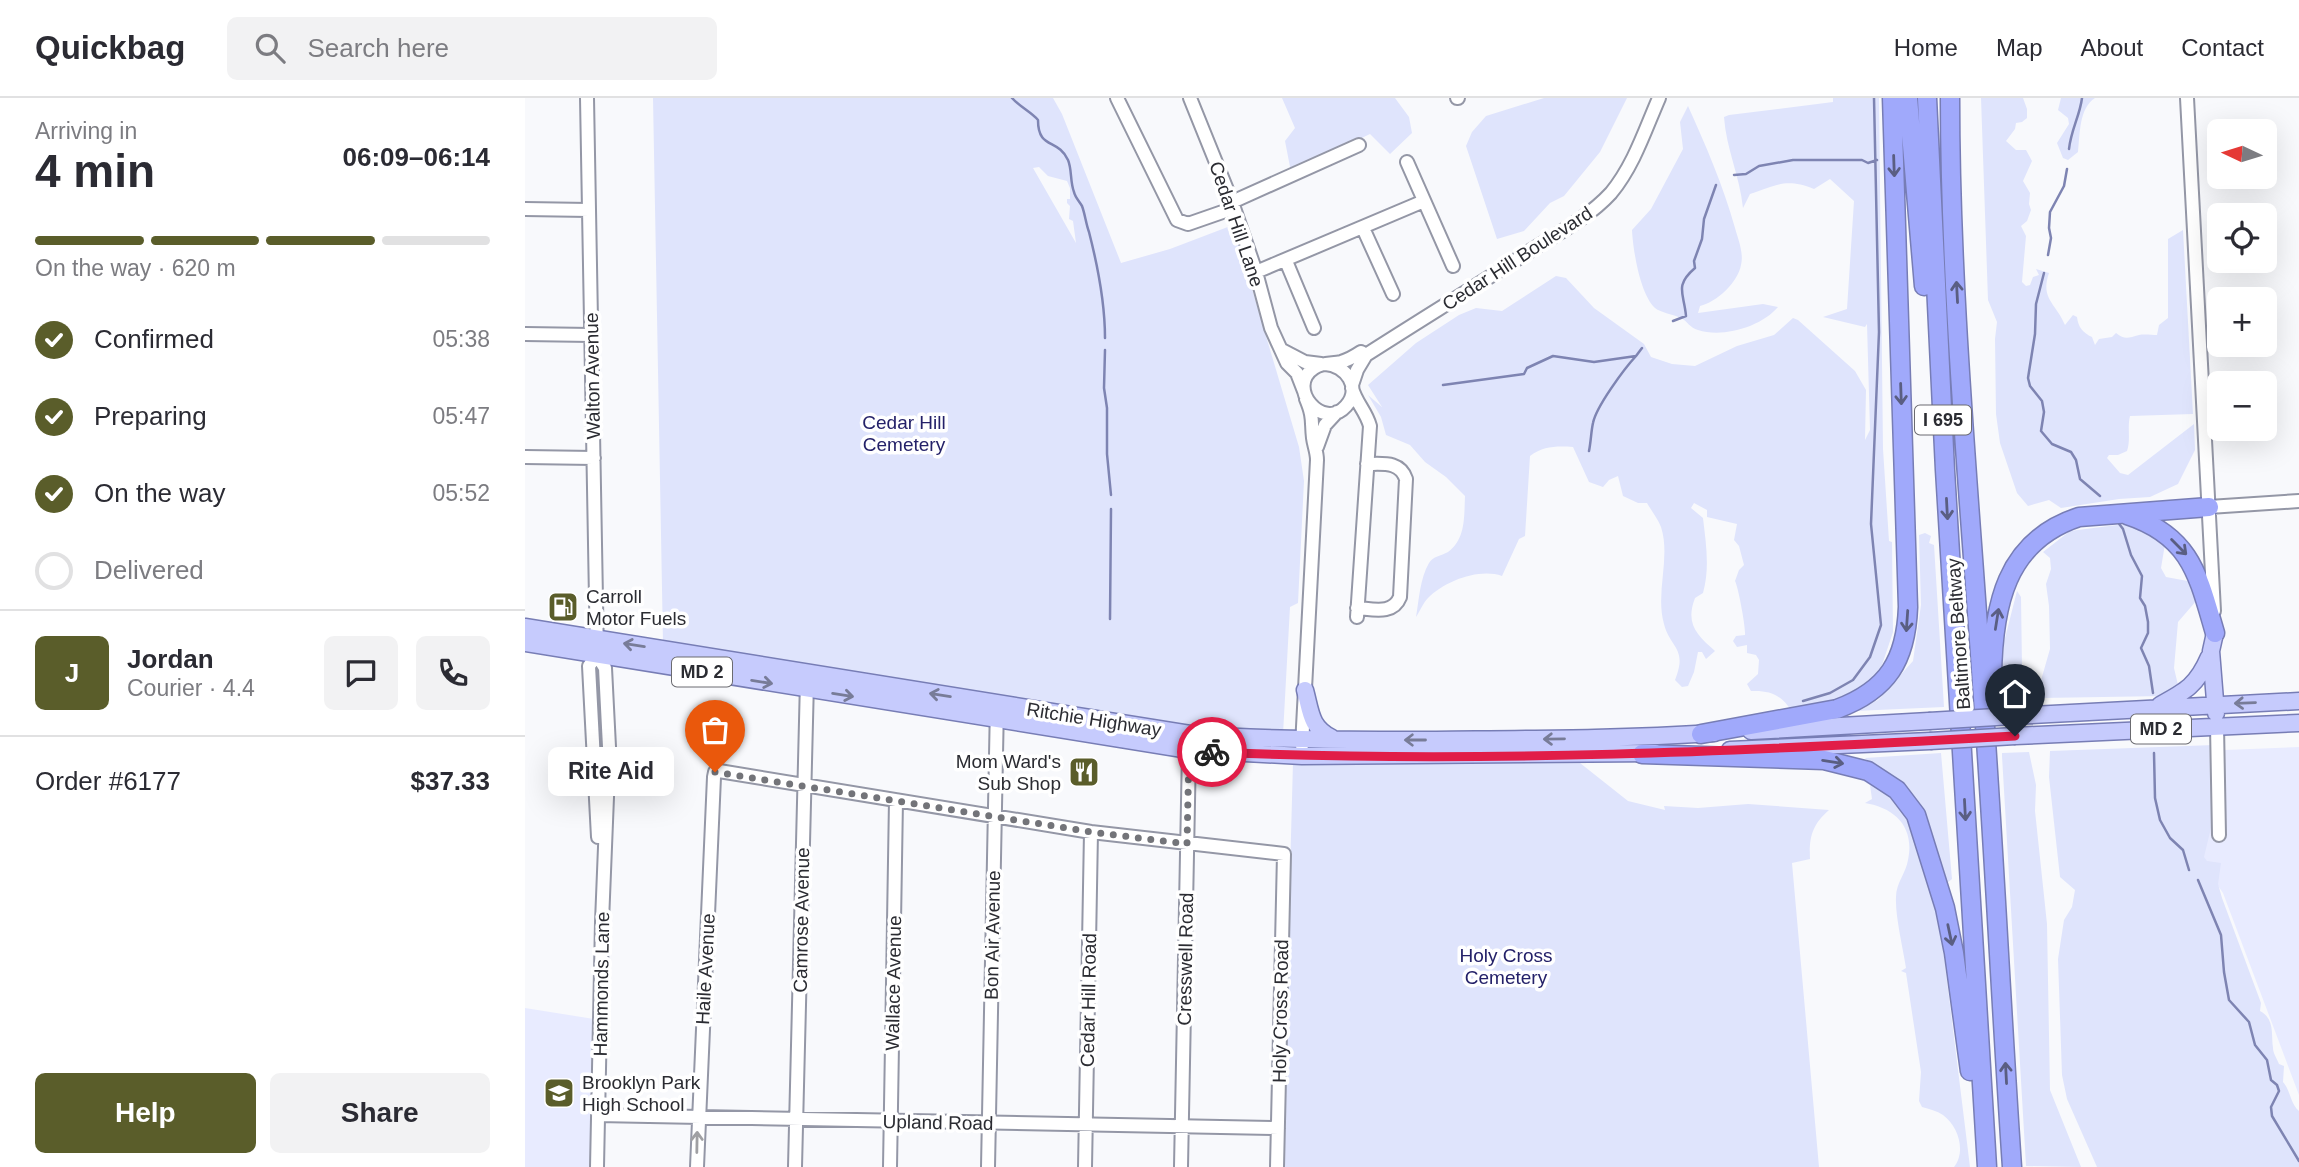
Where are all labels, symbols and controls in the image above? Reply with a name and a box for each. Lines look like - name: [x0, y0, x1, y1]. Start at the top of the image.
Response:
- search box: [227, 17, 717, 80]
- text: Quickbag: [35, 29, 185, 66]
- icon: search: [251, 29, 289, 67]
- text: Search here: [307, 33, 449, 63]
- text: Home: [1894, 34, 1958, 61]
- text: Map: [1996, 34, 2043, 61]
- text: About: [2081, 34, 2143, 61]
- text: Contact: [2181, 34, 2264, 61]
- text: Arriving in: [35, 118, 137, 144]
- north arrow: [2207, 119, 2277, 189]
- map controls: [2207, 119, 2277, 441]
- text: 06:09–06:14: [343, 142, 490, 172]
- text: 4 min: [35, 145, 155, 197]
- one-way arrow: [1887, 154, 1901, 177]
- street label: Cedar Hill Lane: [1205, 159, 1268, 289]
- street label: Cedar Hill Boulevard: [1438, 202, 1596, 315]
- button: locate: [2207, 203, 2277, 273]
- text: On the way · 620 m: [35, 255, 236, 281]
- one-way arrow: [1950, 281, 1963, 304]
- button: +: [2207, 287, 2277, 357]
- street label: Walton Avenue: [581, 312, 604, 440]
- icon: check: [35, 321, 73, 359]
- text: Confirmed: [94, 324, 214, 354]
- text: 05:38: [432, 326, 490, 352]
- button: −: [2207, 371, 2277, 441]
- one-way arrow: [1894, 382, 1907, 405]
- icon: check: [35, 398, 73, 436]
- text: Preparing: [94, 401, 207, 431]
- text: 05:47: [432, 403, 490, 429]
- road number: I 695: [1915, 406, 1971, 434]
- park label: Cedar Hill Cemetery: [862, 412, 946, 455]
- icon: check: [35, 475, 73, 513]
- text: On the way: [94, 478, 226, 508]
- text: 05:52: [432, 480, 490, 506]
- one-way arrow: [1941, 497, 1954, 520]
- one-way arrow: [2170, 539, 2187, 556]
- text: Delivered: [94, 555, 204, 585]
- street label: Baltimore Beltway: [1943, 557, 1974, 711]
- place label: Carroll Motor Fuels: [586, 586, 686, 629]
- fuel station icon: Carroll Motor Fuels: [546, 590, 580, 624]
- one-way arrow: [1991, 608, 2004, 631]
- one-way arrow: [1900, 609, 1913, 632]
- button: chat: [324, 636, 398, 710]
- button: phone: [416, 636, 490, 710]
- one-way arrow: [623, 638, 646, 651]
- text: Jordan: [127, 644, 214, 674]
- text: J: [65, 658, 79, 688]
- road number: MD 2: [672, 658, 732, 686]
- pin: [1985, 664, 2045, 736]
- text: Courier · 4.4: [127, 675, 255, 701]
- icon: home: [1996, 675, 2034, 713]
- one-way arrow: [750, 676, 772, 689]
- one-way arrow: [929, 688, 952, 701]
- one-way arrow: [832, 689, 854, 702]
- one-way arrow: [2234, 697, 2257, 710]
- street label: Ritchie Highway: [1025, 698, 1163, 741]
- pin: [685, 700, 745, 772]
- icon: bag: [696, 711, 734, 749]
- road number: MD 2: [2131, 714, 2191, 744]
- courier: [1177, 717, 1247, 787]
- one-way arrow: [1543, 732, 1566, 746]
- icon: bike: [1193, 733, 1231, 771]
- one-way arrow: [1404, 733, 1427, 747]
- callout: Rite Aid: [547, 748, 673, 796]
- place label: Mom Ward's Sub Shop: [956, 751, 1061, 794]
- restaurant icon: Mom Ward's Sub Shop: [1067, 755, 1101, 789]
- one-way arrow: [1821, 756, 1844, 769]
- text: Rite Aid: [568, 758, 654, 784]
- text: Order #6177: [35, 766, 181, 796]
- text: $37.33: [410, 766, 490, 796]
- one-way arrow: [1959, 799, 1972, 822]
- street label: Camrose Avenue: [790, 847, 813, 993]
- street label: Bon Air Avenue: [981, 870, 1004, 1000]
- street label: Cresswell Road: [1174, 892, 1197, 1026]
- street label: Hammonds Lane: [590, 911, 613, 1057]
- street label: Haile Avenue: [692, 913, 719, 1025]
- street label: Wallace Avenue: [882, 915, 905, 1051]
- one-way arrow: [1944, 923, 1958, 946]
- street label: Cedar Hill Road: [1077, 933, 1100, 1067]
- street label: Holy Cross Road: [1269, 939, 1292, 1083]
- park label: Holy Cross Cemetery: [1460, 945, 1552, 988]
- one-way arrow: [1999, 1063, 2012, 1085]
- place label: Brooklyn Park High School: [582, 1072, 701, 1115]
- button: Help: [35, 1073, 256, 1153]
- button: Share: [270, 1073, 490, 1153]
- school or university icon: Brooklyn Park High School: [542, 1076, 576, 1110]
- street label: Upland Road: [882, 1111, 994, 1134]
- one-way arrow: [691, 1131, 704, 1154]

